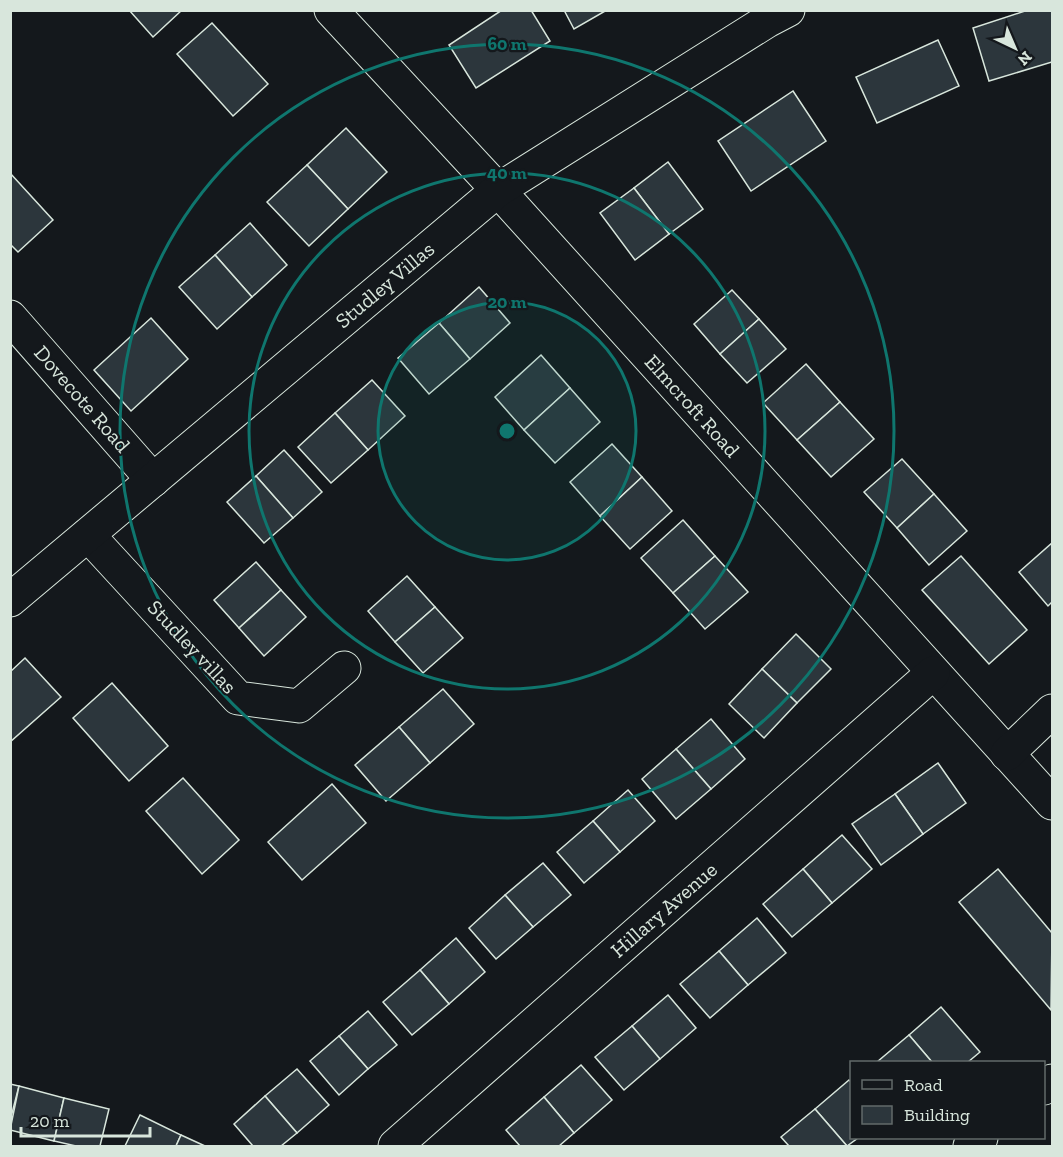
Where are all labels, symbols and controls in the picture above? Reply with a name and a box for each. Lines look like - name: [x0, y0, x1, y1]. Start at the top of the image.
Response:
- north arrow: [985, 18, 1045, 78]
- text: 60 m: [487, 33, 527, 55]
- text: N: [1014, 47, 1036, 69]
- text: 40 m: [487, 162, 527, 184]
- street label: Studley Villas: [330, 236, 439, 333]
- text: 20 m: [487, 291, 527, 313]
- street label: Dovecote Road: [29, 340, 136, 458]
- street label: Elmcroft Road: [640, 349, 745, 463]
- centre of rings: [497, 421, 517, 441]
- street label: Studley villas: [143, 595, 242, 699]
- street label: Hillary Avenue: [605, 857, 722, 963]
- legend: [850, 1061, 1045, 1139]
- text: Road: [904, 1074, 943, 1096]
- scale bar: [21, 1100, 150, 1138]
- text: Building: [904, 1104, 970, 1126]
- text: 20 m: [30, 1110, 70, 1132]

